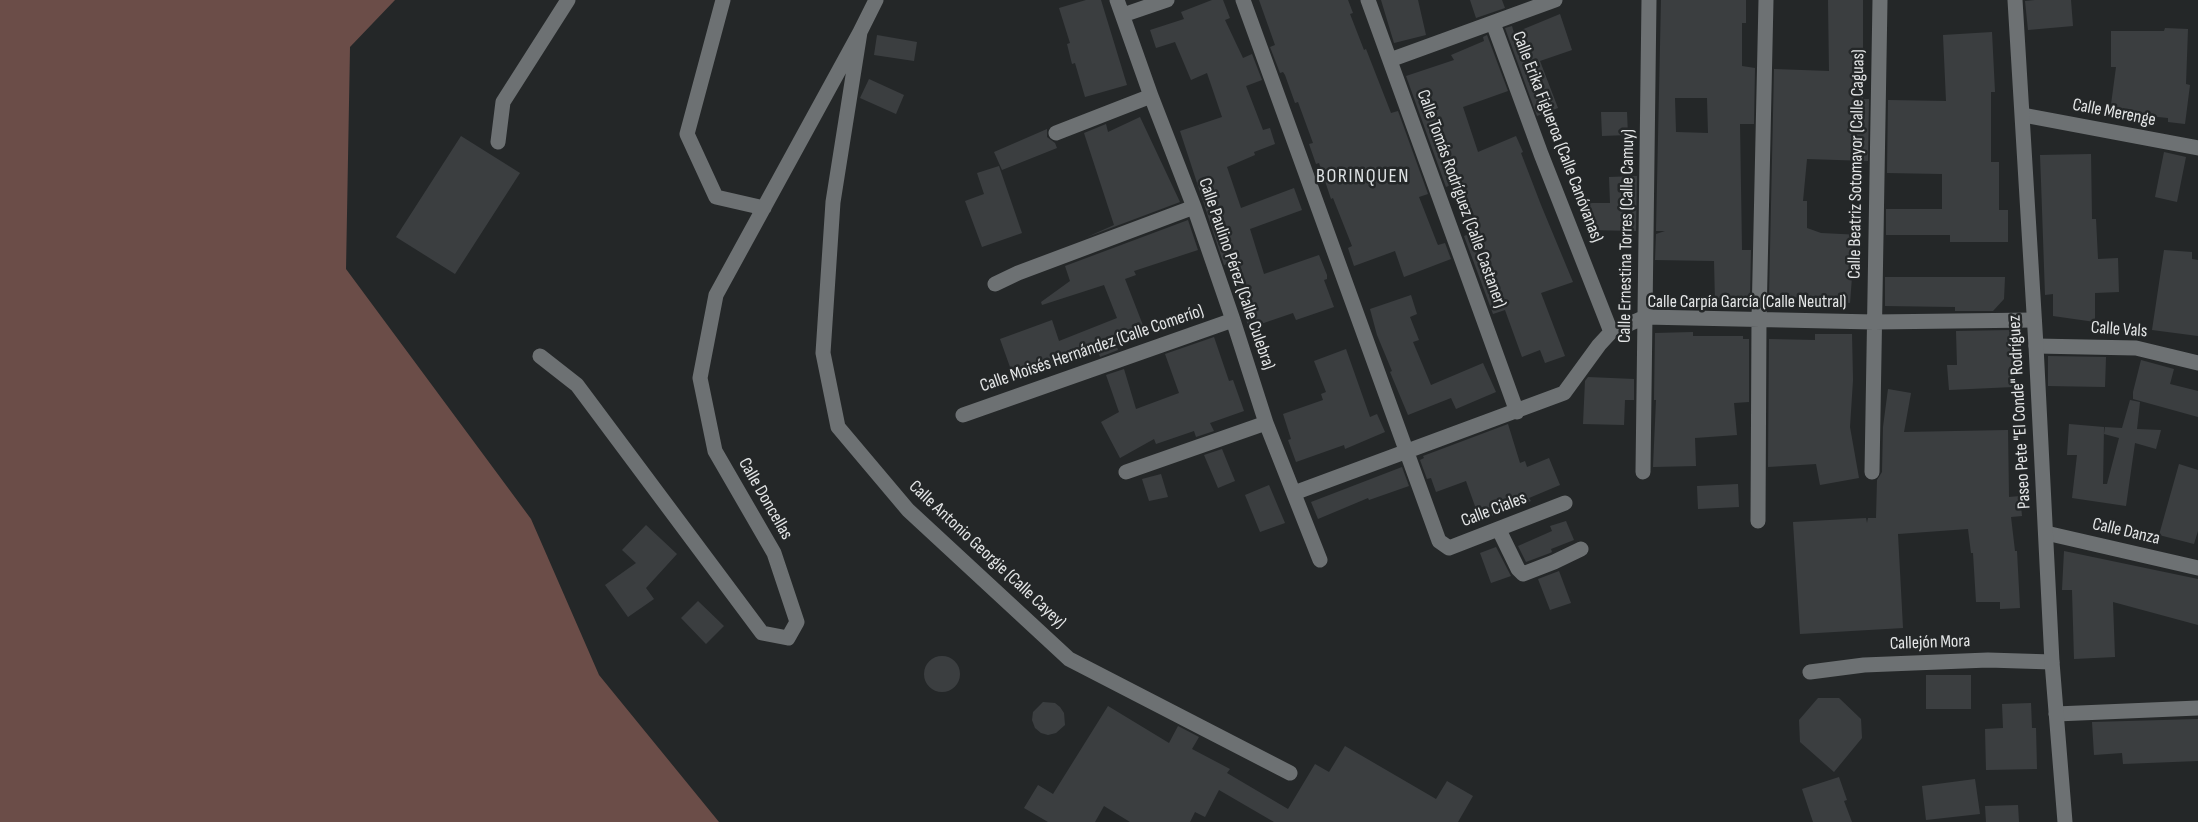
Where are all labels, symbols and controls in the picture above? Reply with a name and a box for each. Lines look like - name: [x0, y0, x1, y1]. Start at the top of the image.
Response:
- street label: Calle Erika Figueroa (Calle Canóvanas): [1507, 28, 1607, 246]
- street label: Calle Beatriz Sotomayor (Calle Caguas): [1844, 49, 1870, 279]
- street label: Calle Tomás Rodríguez (Calle Castaner): [1411, 87, 1511, 311]
- street label: Calle Merenge: [2071, 94, 2157, 132]
- street label: Calle Ernestina Torres (Calle Camuy): [1614, 129, 1640, 343]
- district label: BORINQUEN: [1316, 165, 1410, 189]
- street label: Calle Paulino Pérez (Calle Culebra): [1193, 175, 1279, 373]
- street label: Calle Carpía García (Calle Neutral): [1648, 291, 1846, 313]
- street label: Calle Moisés Hernández (Calle Comerío): [977, 300, 1207, 398]
- street label: Paseo Pete "El Conde" Rodríguez: [2004, 315, 2036, 509]
- street label: Calle Vals: [2090, 317, 2148, 343]
- street label: Calle Doncellas: [733, 454, 797, 544]
- street label: Calle Antonio Georgie (Calle Cayey): [904, 476, 1070, 634]
- street label: Calle Ciales: [1458, 488, 1530, 532]
- street label: Calle Danza: [2090, 514, 2162, 550]
- street label: Callejón Mora: [1889, 631, 1971, 655]

